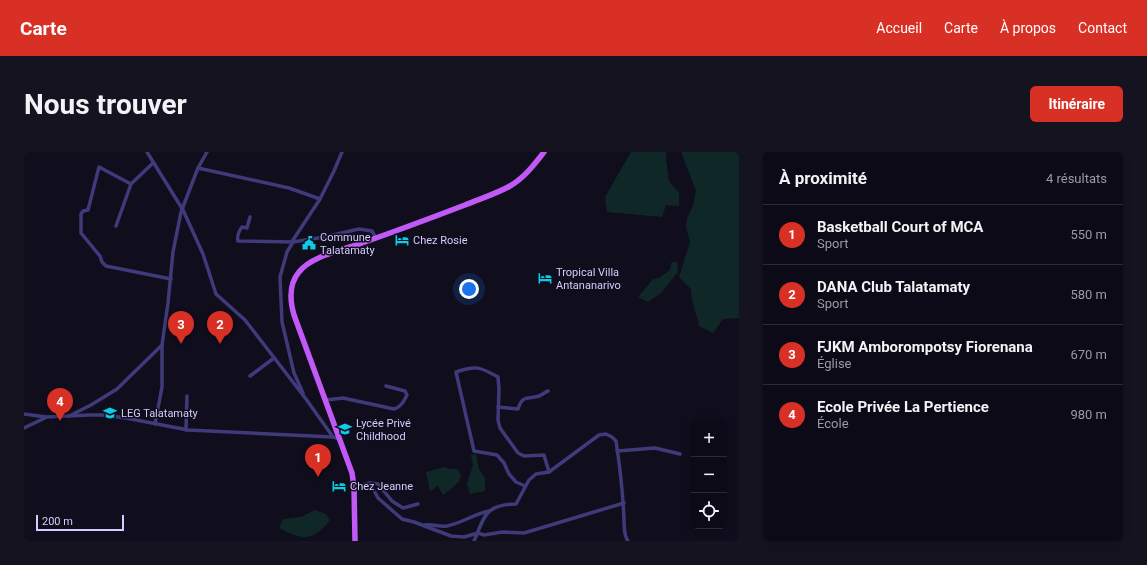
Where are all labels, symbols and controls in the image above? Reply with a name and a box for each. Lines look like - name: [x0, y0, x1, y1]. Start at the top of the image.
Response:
- text: Carte: [20, 17, 67, 40]
- text: Accueil: [876, 20, 922, 36]
- text: Carte: [944, 20, 978, 36]
- text: À propos: [1000, 20, 1056, 36]
- text: Contact: [1078, 20, 1127, 36]
- button: Itinéraire: [1030, 86, 1123, 122]
- text: Nous trouver: [24, 88, 187, 121]
- text: À proximité: [779, 168, 867, 188]
- text: 4 résultats: [1046, 171, 1107, 186]
- text: Basketball Court of MCA: [817, 218, 983, 236]
- text: 1: [788, 227, 796, 242]
- text: 550 m: [1070, 227, 1107, 242]
- place label: Commune Talatamaty: [320, 231, 375, 257]
- hotel icon: Chez Rosie: [394, 232, 410, 248]
- place label: Chez Rosie: [413, 234, 468, 247]
- public building icon: Commune Talatamaty: [301, 235, 317, 251]
- text: Sport: [817, 236, 848, 251]
- place label: Tropical Villa Antananarivo: [556, 266, 621, 292]
- hotel icon: Tropical Villa Antananarivo: [537, 270, 553, 286]
- text: DANA Club Talatamaty: [817, 278, 970, 296]
- your location: [459, 279, 479, 299]
- text: 2: [788, 287, 796, 302]
- text: 580 m: [1070, 287, 1107, 302]
- text: Sport: [817, 296, 848, 311]
- pin: 3: [168, 311, 194, 344]
- pin: 2: [207, 311, 233, 344]
- text: FJKM Amborompotsy Fiorenana: [817, 338, 1033, 356]
- text: 3: [788, 347, 796, 362]
- text: 670 m: [1070, 347, 1107, 362]
- text: Église: [817, 356, 852, 371]
- pin: 4: [47, 388, 73, 421]
- text: Ecole Privée La Pertience: [817, 398, 989, 416]
- school or university icon: LEG Talatamaty: [102, 405, 118, 421]
- place label: LEG Talatamaty: [121, 407, 199, 420]
- text: 4: [788, 407, 796, 422]
- text: 980 m: [1070, 407, 1107, 422]
- text: École: [817, 416, 849, 431]
- place label: Lycée Privé Childhood: [356, 417, 411, 443]
- school or university icon: Lycée Privé Childhood: [337, 421, 353, 437]
- map controls: [691, 421, 727, 529]
- button: +: [691, 421, 727, 457]
- pin: 1: [305, 444, 331, 477]
- button: −: [691, 457, 727, 493]
- hotel icon: Chez Jeanne: [331, 478, 347, 494]
- place label: Chez Jeanne: [350, 480, 413, 493]
- button: locate: [691, 493, 727, 529]
- scale bar: [36, 513, 124, 532]
- text: 200 m: [42, 515, 73, 528]

